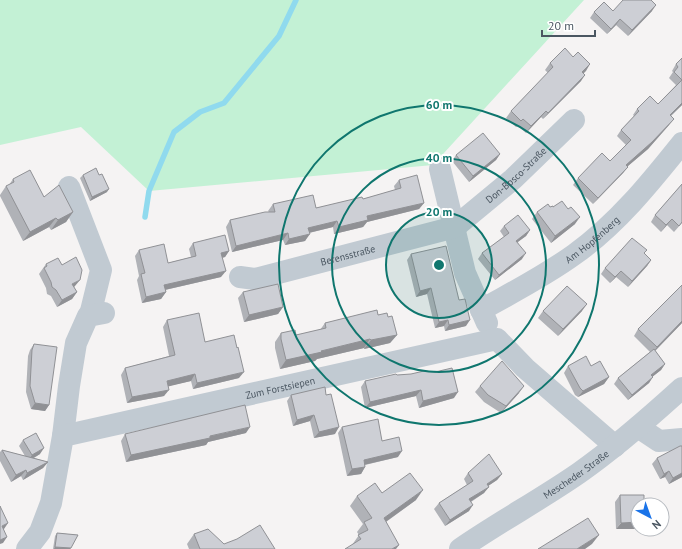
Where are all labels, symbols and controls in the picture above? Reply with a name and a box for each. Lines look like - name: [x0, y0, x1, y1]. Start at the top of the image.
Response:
- scale bar: [542, 12, 595, 38]
- text: 20 m: [548, 18, 574, 33]
- text: 60 m: [426, 97, 452, 112]
- street label: Don-Bosco-Straße: [483, 144, 549, 206]
- text: 40 m: [426, 150, 452, 165]
- text: 20 m: [426, 204, 452, 219]
- street label: Am Hopfenberg: [562, 213, 622, 266]
- street label: Berensstraße: [319, 242, 377, 268]
- centre of rings: [432, 258, 446, 272]
- street label: Zum Forstsiepen: [244, 373, 316, 402]
- street label: Mescheder Straße: [541, 447, 611, 501]
- north arrow: [630, 497, 670, 537]
- text: N: [649, 517, 664, 532]

